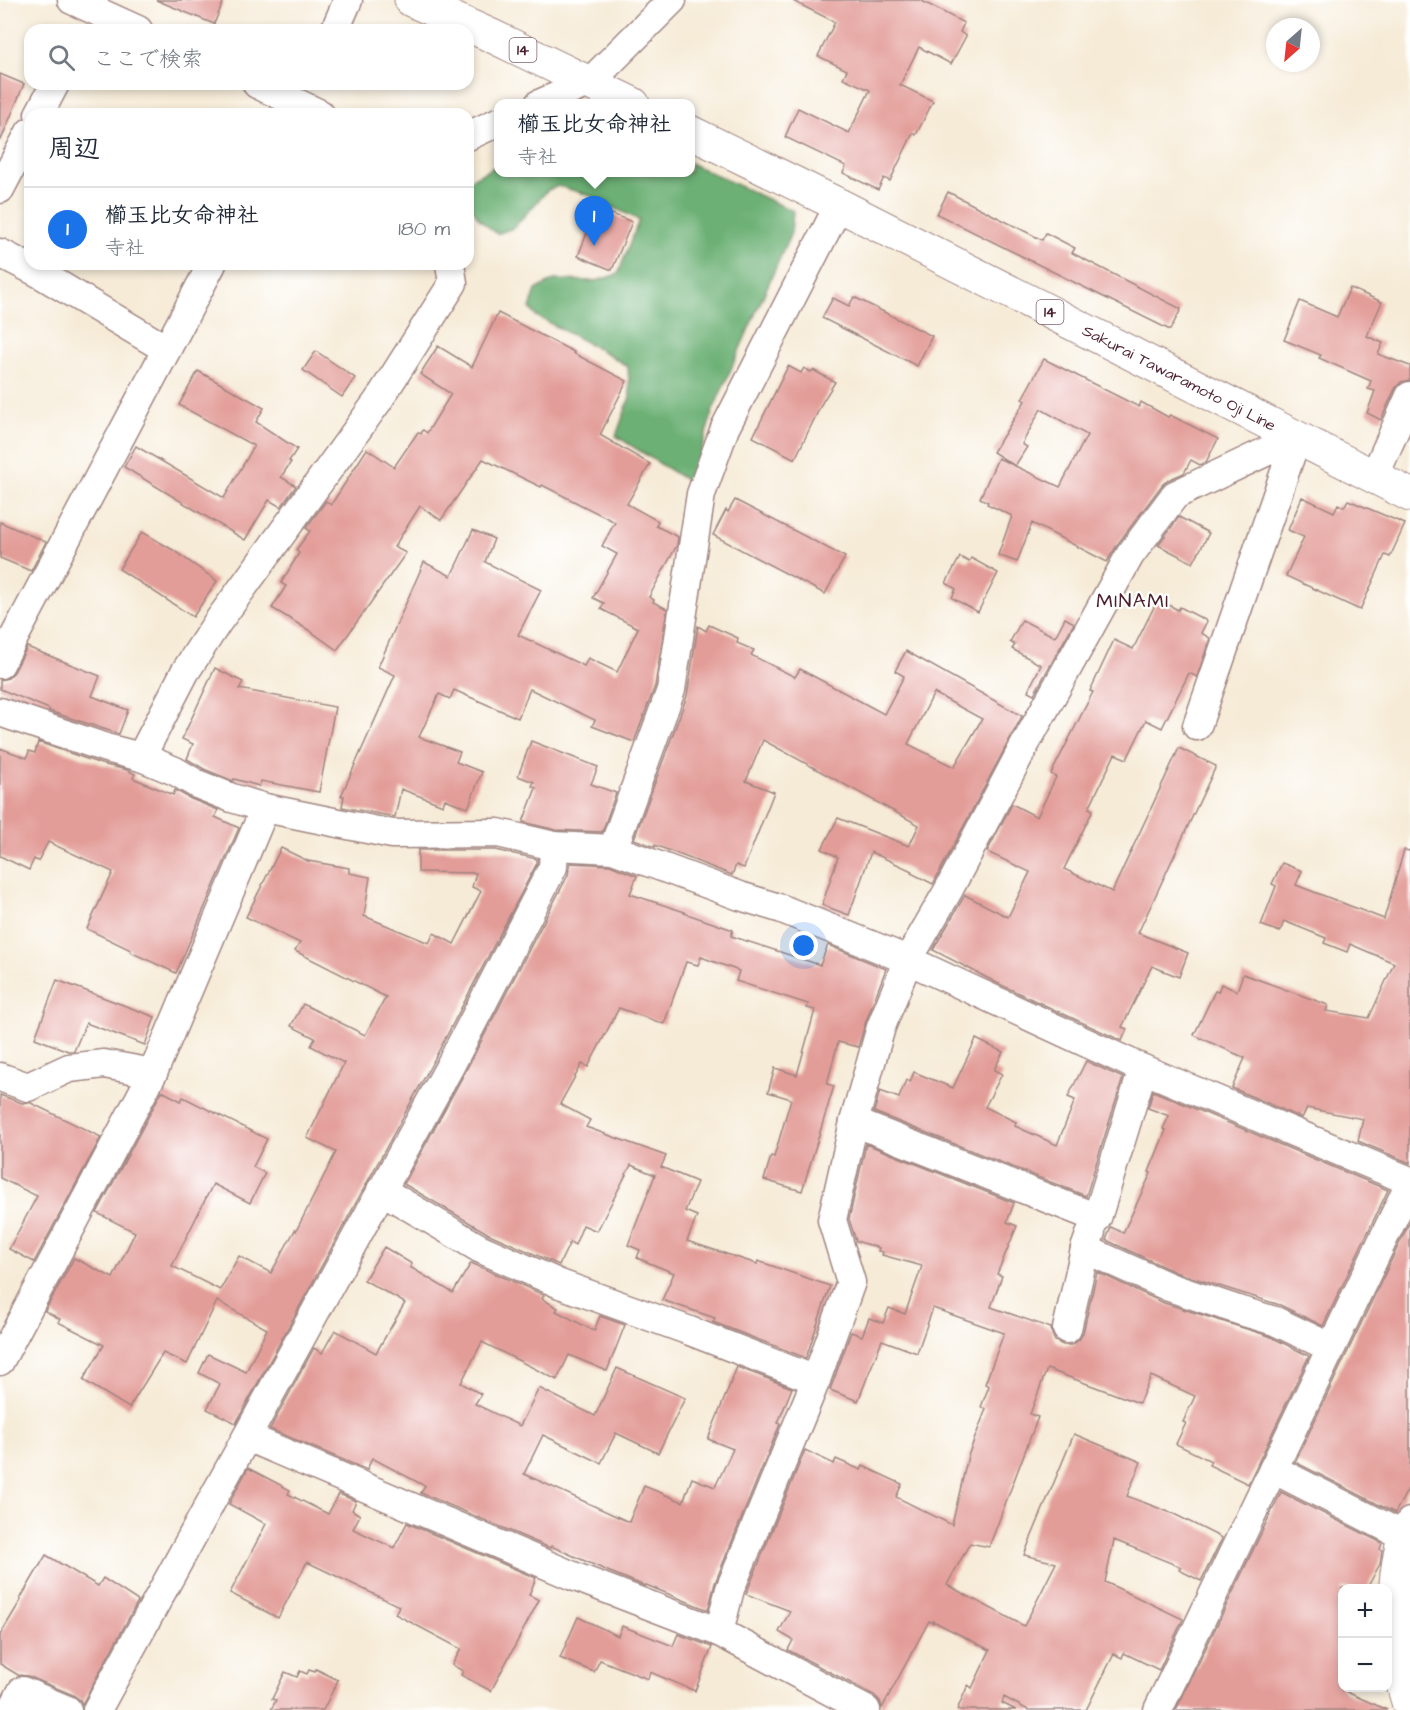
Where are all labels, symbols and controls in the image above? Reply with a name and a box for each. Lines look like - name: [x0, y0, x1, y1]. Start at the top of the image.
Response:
- north arrow: [1266, 18, 1320, 72]
- search box: [24, 24, 474, 90]
- road number: 14: [510, 38, 536, 62]
- icon: search: [45, 41, 78, 74]
- text: ここで検索: [93, 44, 203, 75]
- popup: [494, 99, 695, 177]
- text: 櫛玉比女命神社: [517, 109, 672, 140]
- text: 周辺: [48, 131, 100, 167]
- text: 寺社: [517, 143, 557, 171]
- pin: 1: [574, 196, 614, 246]
- text: 櫛玉比女命神社: [105, 200, 259, 231]
- text: 1: [66, 215, 69, 243]
- text: 180 m: [398, 215, 450, 243]
- text: 寺社: [105, 234, 145, 262]
- road number: 14: [1036, 300, 1064, 324]
- street label: Sakurai Tawaramoto Oji Line: [1079, 320, 1280, 437]
- district label: MINAMI: [1096, 587, 1170, 615]
- your location: [789, 931, 818, 960]
- map controls: [1338, 1584, 1392, 1692]
- button: +: [1338, 1584, 1392, 1638]
- button: −: [1338, 1638, 1392, 1692]

